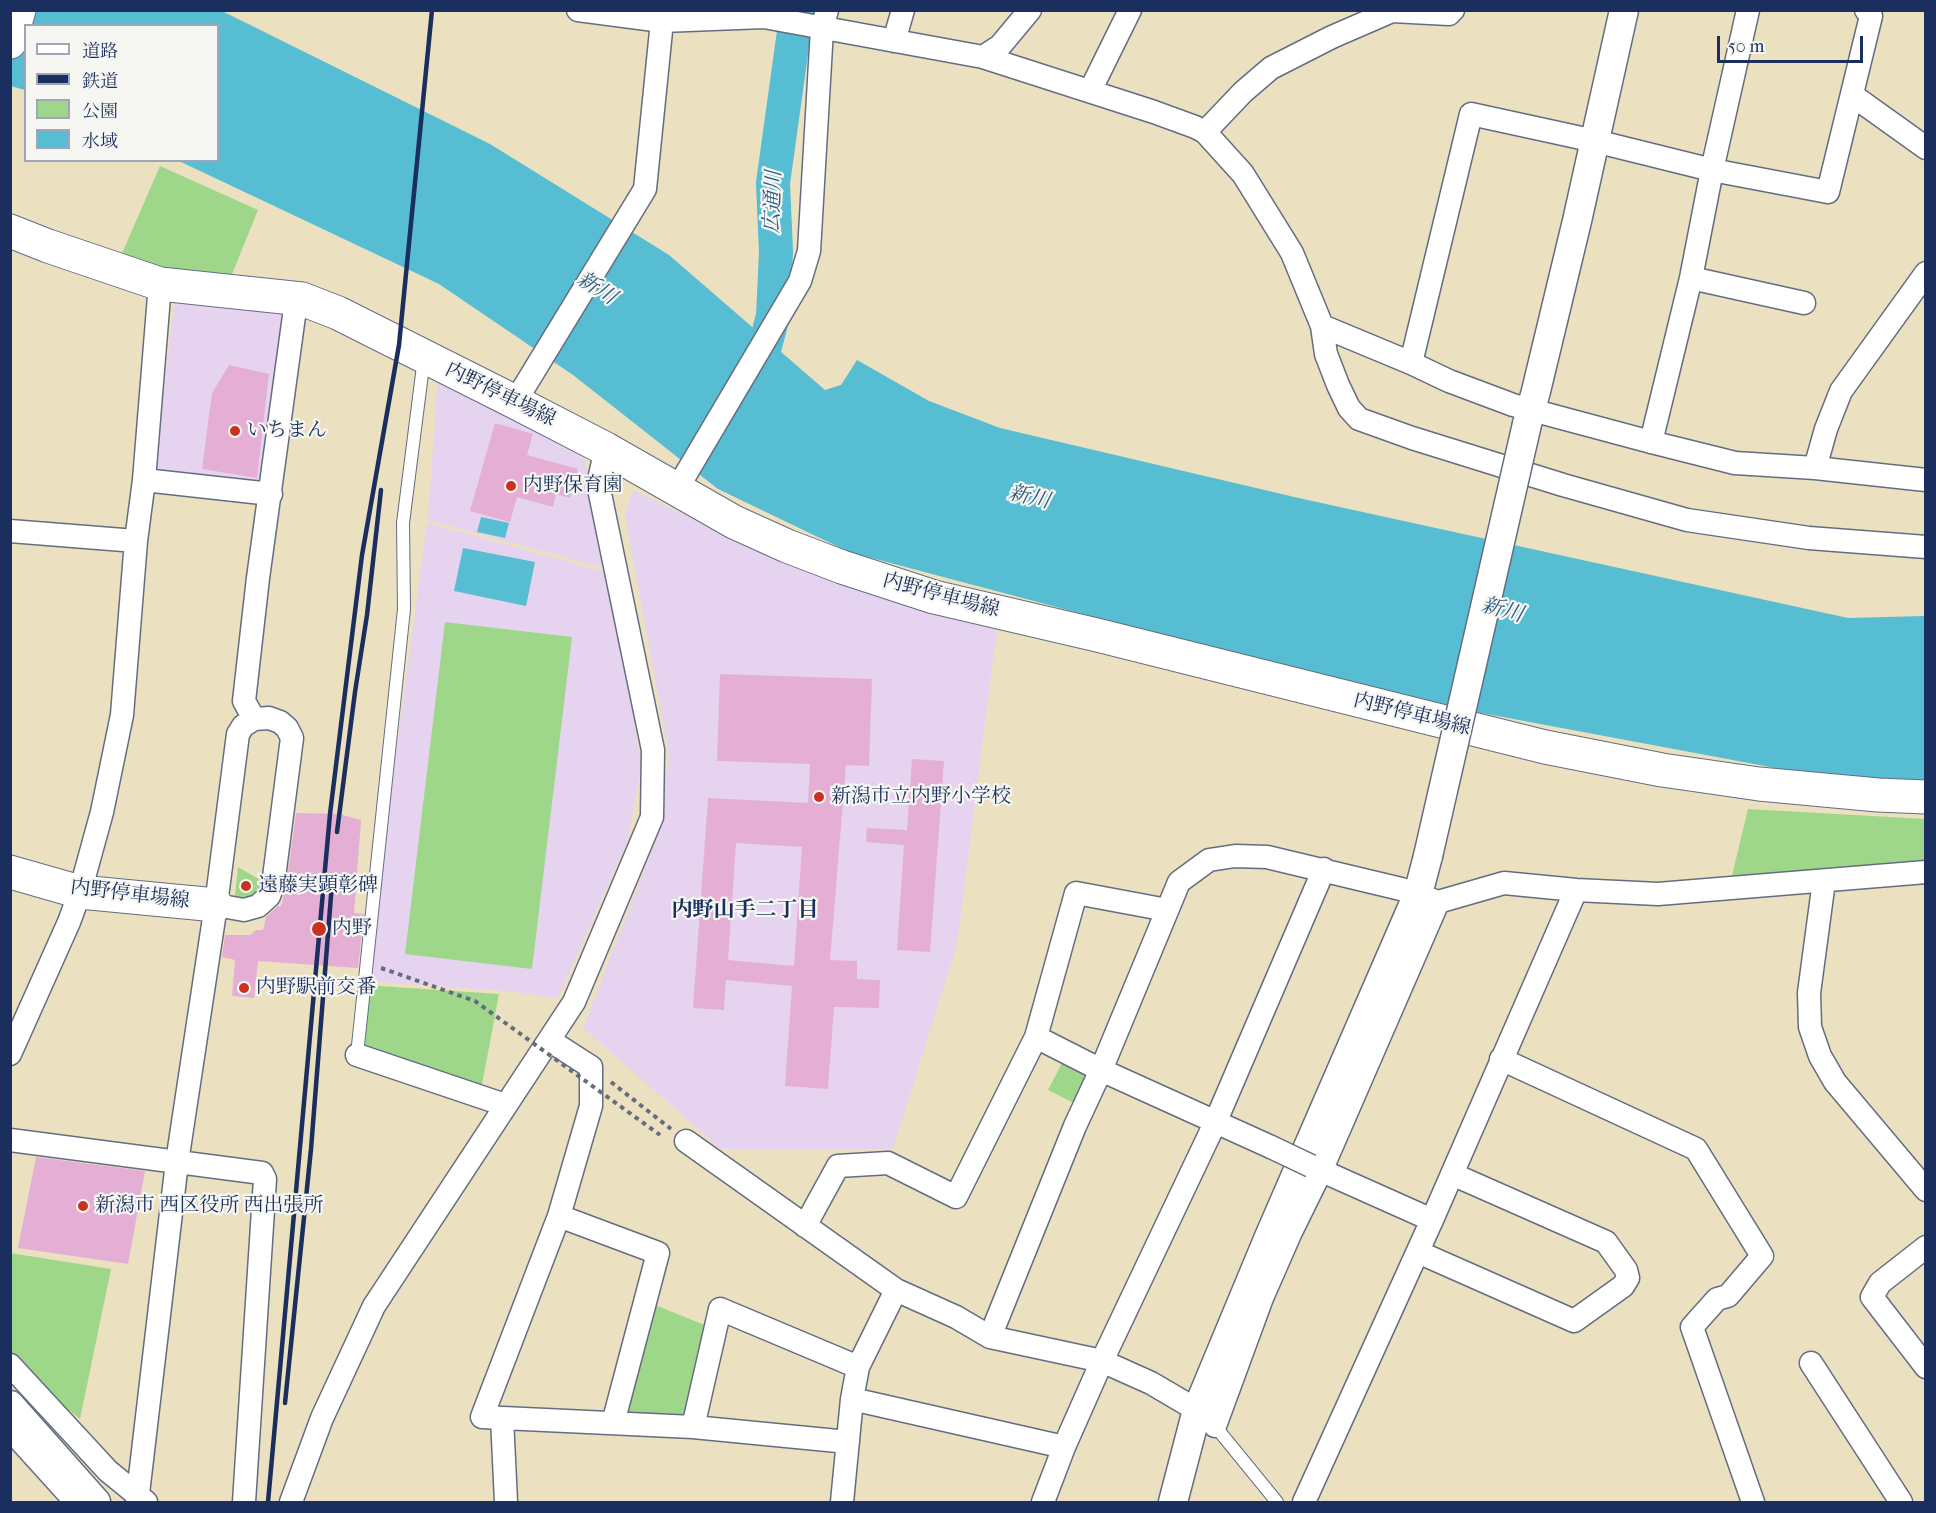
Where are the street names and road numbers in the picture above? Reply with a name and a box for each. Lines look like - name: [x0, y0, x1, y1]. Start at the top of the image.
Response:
- street label: 内野停車場線: [441, 358, 559, 432]
- street label: 内野停車場線: [880, 569, 1002, 623]
- street label: 内野停車場線: [1351, 689, 1473, 741]
- street label: 内野停車場線: [69, 876, 191, 914]

